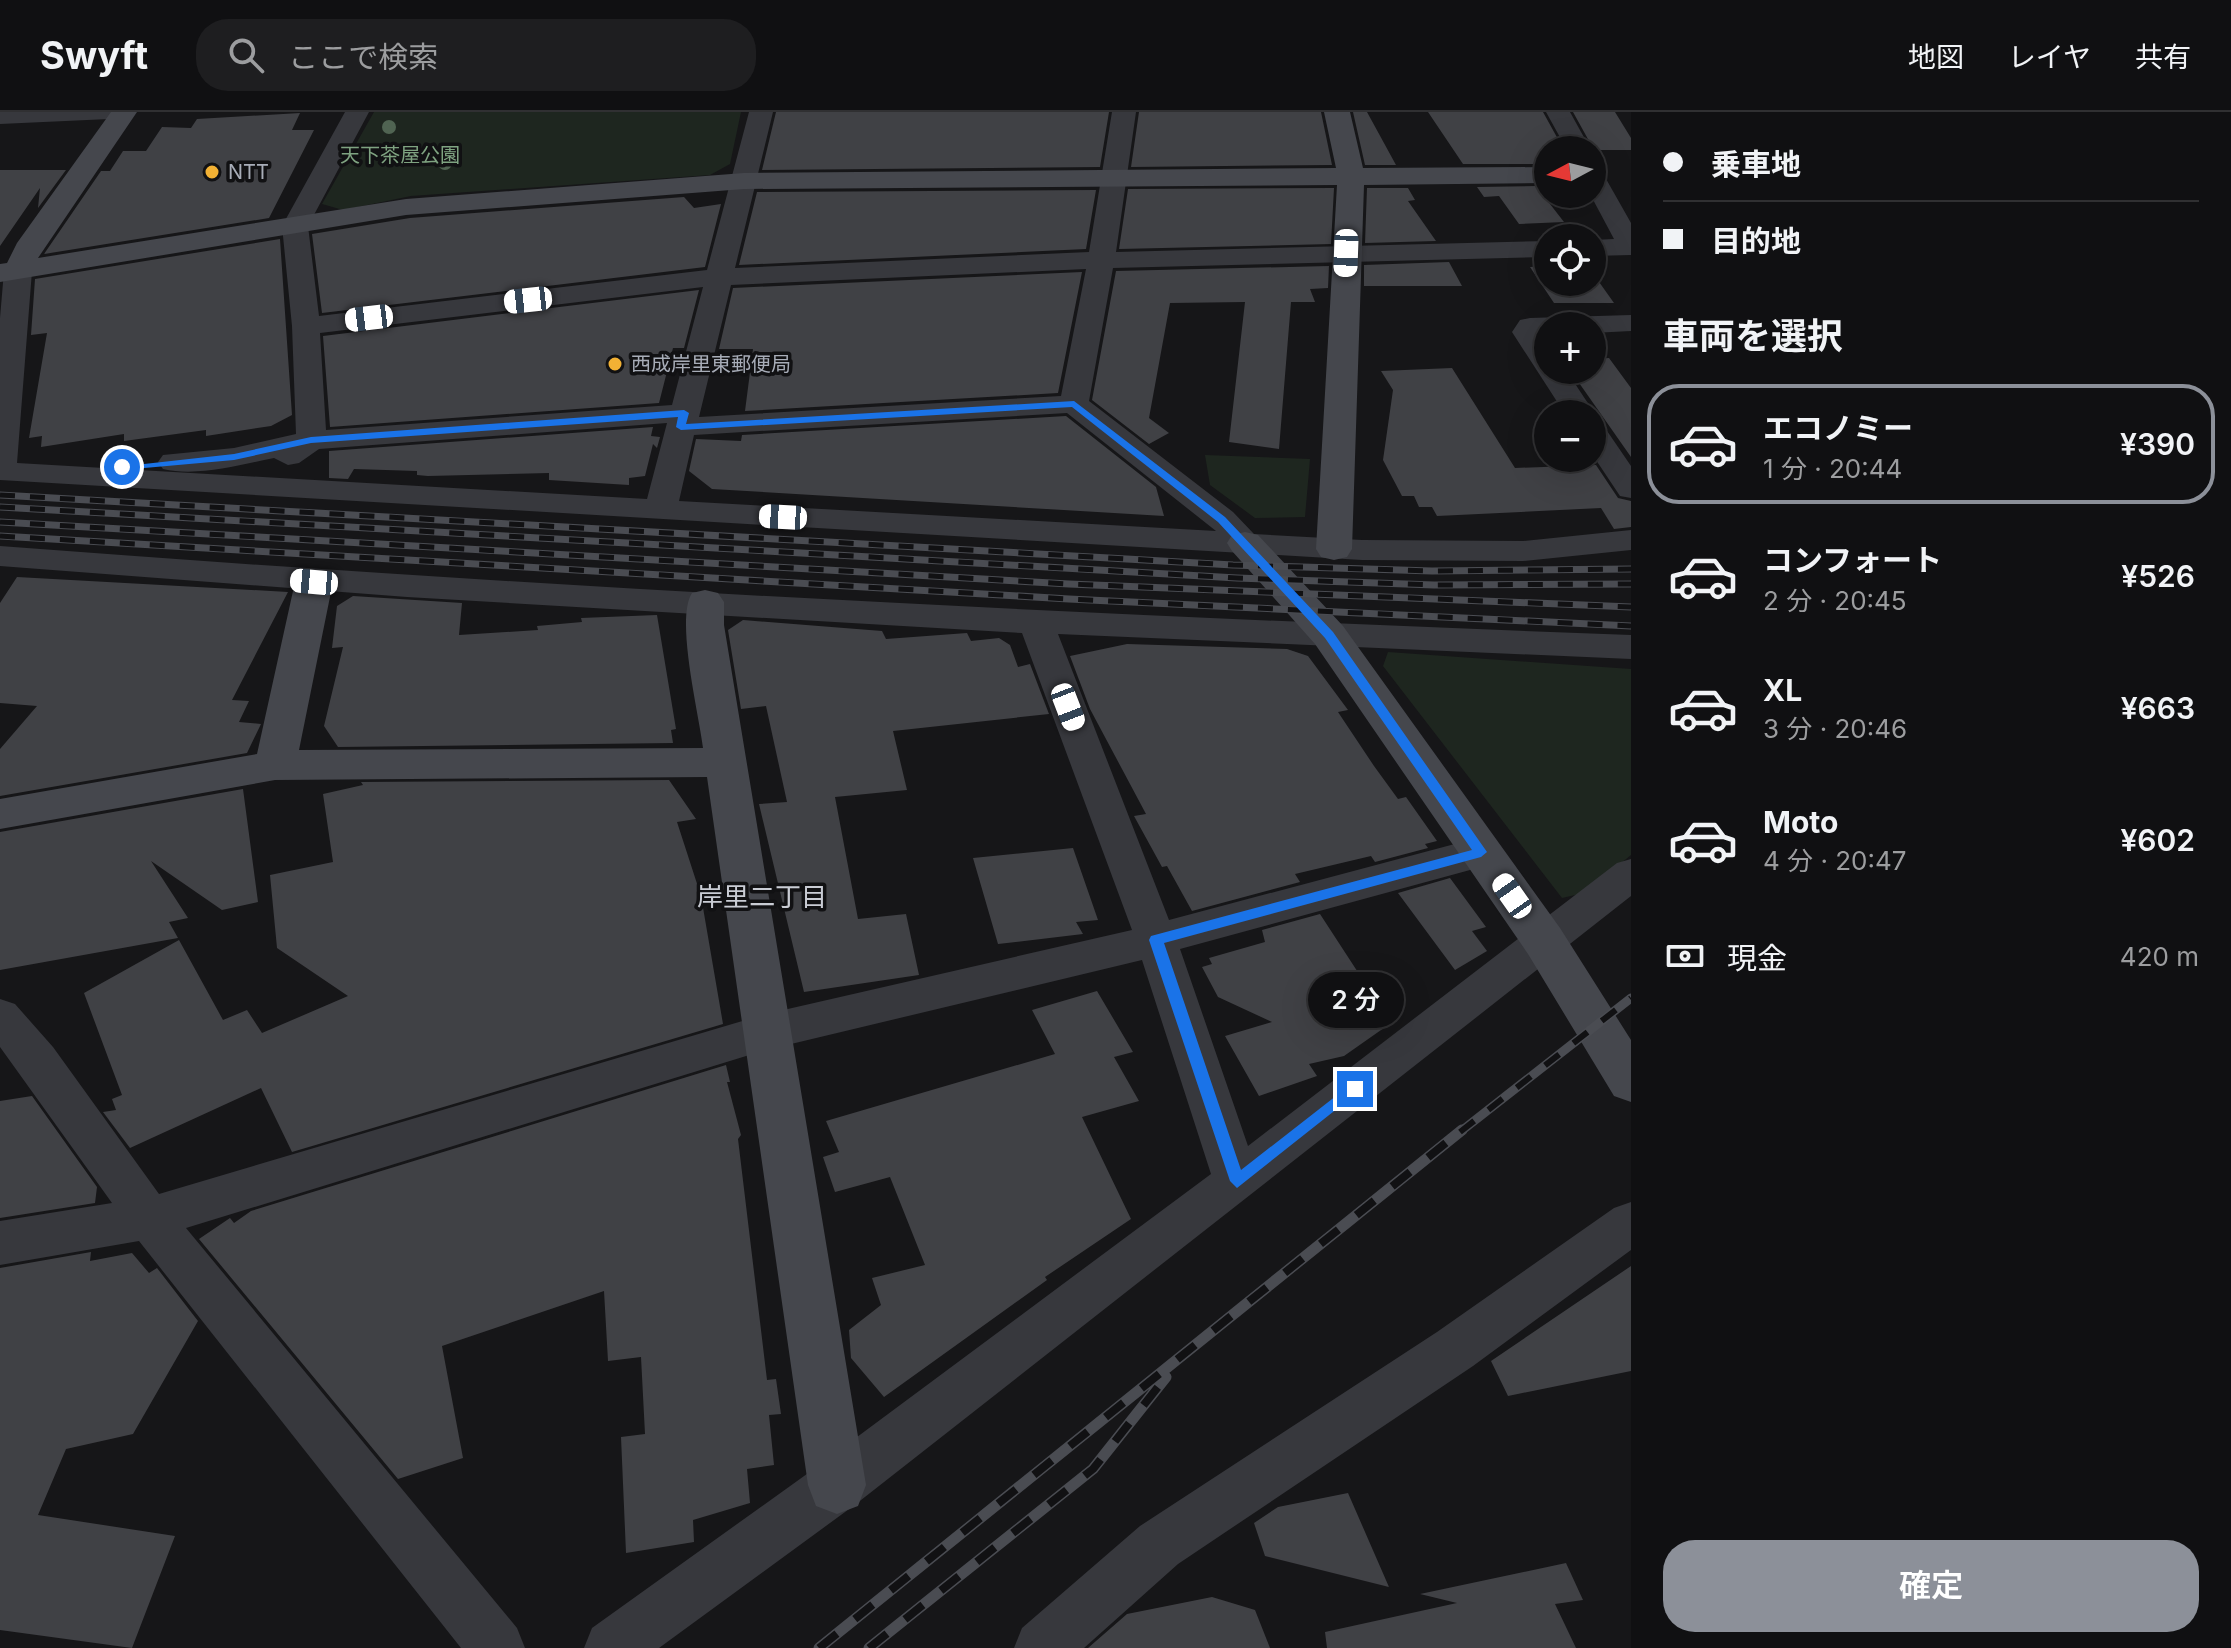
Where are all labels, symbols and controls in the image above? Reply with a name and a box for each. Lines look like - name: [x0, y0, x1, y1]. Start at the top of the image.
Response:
- search box: [196, 19, 756, 91]
- text: Swyft: [40, 32, 148, 78]
- icon: search: [224, 33, 268, 77]
- text: ここで検索: [288, 39, 438, 75]
- text: 地図: [1908, 40, 1964, 74]
- text: レイヤ: [2008, 40, 2091, 74]
- text: 共有: [2135, 40, 2191, 74]
- north arrow: [1534, 136, 1606, 208]
- map controls: [1534, 136, 1606, 472]
- park label: 天下茶屋公園: [340, 143, 460, 167]
- text: 乗車地: [1711, 146, 1801, 182]
- place label: NTT: [228, 160, 269, 184]
- marker: NTT: [203, 163, 221, 181]
- text: 目的地: [1711, 223, 1801, 259]
- button: locate: [1534, 224, 1606, 296]
- car: [1333, 229, 1359, 277]
- car: [503, 286, 553, 314]
- car: [344, 303, 394, 333]
- button: +: [1534, 312, 1606, 384]
- text: 車両を選択: [1663, 314, 1843, 358]
- place label: 西成岸里東郵便局: [631, 352, 791, 376]
- marker: 西成岸里東郵便局: [606, 355, 624, 373]
- button: −: [1534, 400, 1606, 472]
- icon: car: [1667, 408, 1739, 480]
- text: エコノミー: [1763, 410, 1913, 446]
- text: ¥390: [2120, 426, 2195, 462]
- route start: [104, 449, 140, 485]
- text: 1 分 · 20:44: [1763, 453, 1902, 484]
- car: [758, 504, 808, 530]
- icon: car: [1667, 540, 1739, 612]
- text: コンフォート: [1763, 542, 1942, 578]
- text: ¥526: [2121, 558, 2195, 594]
- car: [289, 568, 339, 596]
- text: 2 分 · 20:45: [1763, 585, 1907, 616]
- icon: car: [1667, 672, 1739, 744]
- text: XL: [1763, 672, 1802, 708]
- car: [1048, 680, 1088, 734]
- text: ¥663: [2121, 690, 2195, 726]
- text: 3 分 · 20:46: [1763, 713, 1907, 744]
- icon: car: [1667, 804, 1739, 876]
- text: Moto: [1763, 804, 1838, 840]
- text: ¥602: [2120, 822, 2195, 858]
- text: 4 分 · 20:47: [1763, 845, 1906, 876]
- car: [1488, 869, 1536, 923]
- district label: 岸里二丁目: [697, 881, 827, 912]
- icon: cash: [1663, 934, 1707, 978]
- text: 現金: [1727, 940, 1787, 976]
- text: 420 m: [2120, 941, 2199, 972]
- callout: 2 分: [1307, 973, 1403, 1029]
- text: 2 分: [1332, 984, 1380, 1015]
- route end: [1337, 1071, 1373, 1107]
- button: 確定: [1663, 1540, 2199, 1632]

